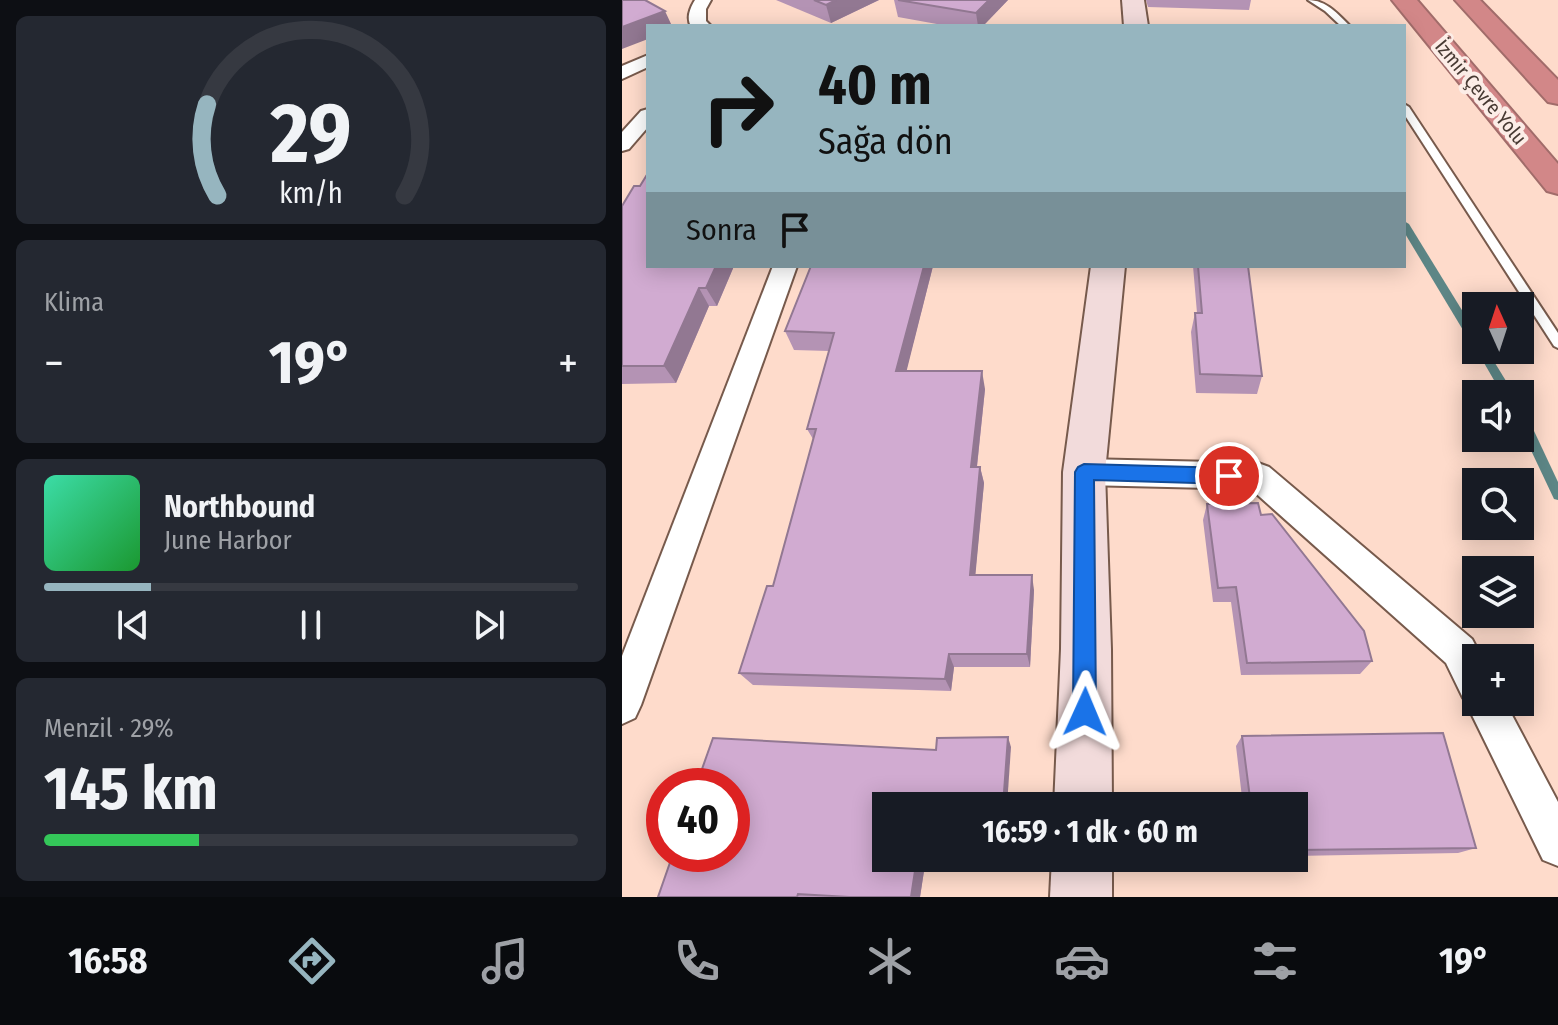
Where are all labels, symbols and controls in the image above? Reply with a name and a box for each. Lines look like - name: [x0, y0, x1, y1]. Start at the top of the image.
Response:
- street label: İzmir Çevre Yolu: [1429, 35, 1532, 150]
- text: 40 m: [818, 52, 932, 119]
- icon: right: [686, 56, 790, 160]
- text: 29: [269, 84, 352, 184]
- text: Sağa dön: [818, 120, 953, 164]
- text: km/h: [279, 176, 343, 211]
- icon: arrive: [773, 208, 817, 252]
- text: Sonra: [686, 212, 757, 248]
- text: Klima: [44, 287, 104, 318]
- north arrow: [1462, 292, 1534, 364]
- map controls: [1462, 292, 1534, 716]
- text: 19°: [269, 327, 353, 399]
- text: −: [44, 337, 64, 390]
- text: +: [558, 337, 578, 390]
- button: sound: [1462, 380, 1534, 452]
- pin: [1195, 442, 1263, 510]
- icon: arrive: [1207, 454, 1251, 498]
- button: search: [1462, 468, 1534, 540]
- text: Northbound: [164, 489, 315, 525]
- text: June Harbor: [164, 525, 292, 556]
- button: layers: [1462, 556, 1534, 628]
- icon: previous: [111, 603, 155, 647]
- icon: pause: [289, 603, 333, 647]
- icon: next: [467, 603, 511, 647]
- button: +: [1462, 644, 1534, 716]
- position arrow: [1043, 670, 1127, 754]
- text: Menzil · 29%: [44, 713, 174, 744]
- text: 145 km: [44, 753, 218, 825]
- speed limit sign: 40: [646, 768, 750, 872]
- text: 16:59 · 1 dk · 60 m: [982, 814, 1198, 850]
- icon: directions: [284, 933, 340, 989]
- icon: music: [477, 933, 533, 989]
- icon: phone: [669, 933, 725, 989]
- icon: climate: [862, 933, 918, 989]
- icon: car: [1054, 933, 1110, 989]
- icon: filters: [1247, 933, 1303, 989]
- text: 16:58: [68, 939, 148, 983]
- text: 19°: [1439, 939, 1490, 983]

